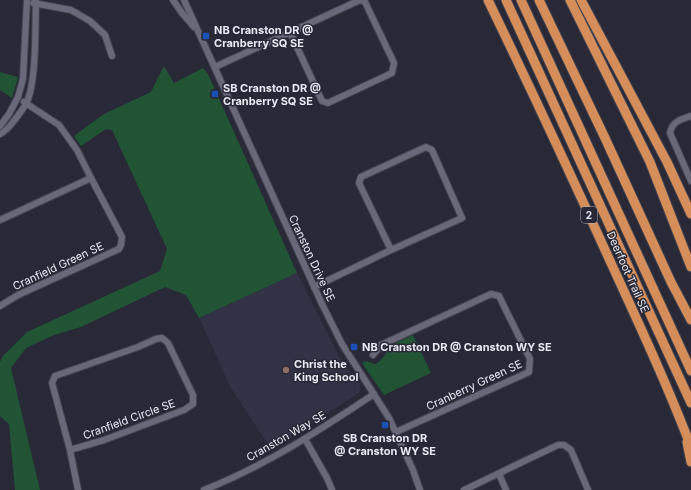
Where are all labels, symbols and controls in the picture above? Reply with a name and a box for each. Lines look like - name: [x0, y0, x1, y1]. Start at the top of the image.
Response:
- place label: NB Cranston DR @ Cranberry SQ SE: [214, 23, 313, 50]
- marker: NB Cranston DR @ Cranberry SQ SE: [201, 31, 211, 41]
- place label: SB Cranston DR @ Cranberry SQ SE: [223, 81, 321, 108]
- marker: SB Cranston DR @ Cranberry SQ SE: [210, 89, 220, 99]
- road number: 2: [581, 207, 597, 223]
- street label: Cranston Drive SE: [286, 212, 338, 304]
- street label: Deerfoot Trail SE: [604, 229, 652, 315]
- street label: Cranfield Green SE: [10, 239, 106, 293]
- place label: NB Cranston DR @ Cranston WY SE: [362, 340, 552, 354]
- marker: NB Cranston DR @ Cranston WY SE: [349, 342, 359, 352]
- place label: Christ the King School: [294, 357, 358, 384]
- street label: Cranberry Green SE: [424, 357, 524, 413]
- marker: Christ the King School: [281, 365, 291, 375]
- street label: Cranfield Circle SE: [81, 396, 177, 442]
- street label: Cranston Way SE: [244, 408, 328, 464]
- marker: SB Cranston DR @ Cranston WY SE: [380, 420, 390, 430]
- place label: SB Cranston DR @ Cranston WY SE: [334, 431, 436, 458]

